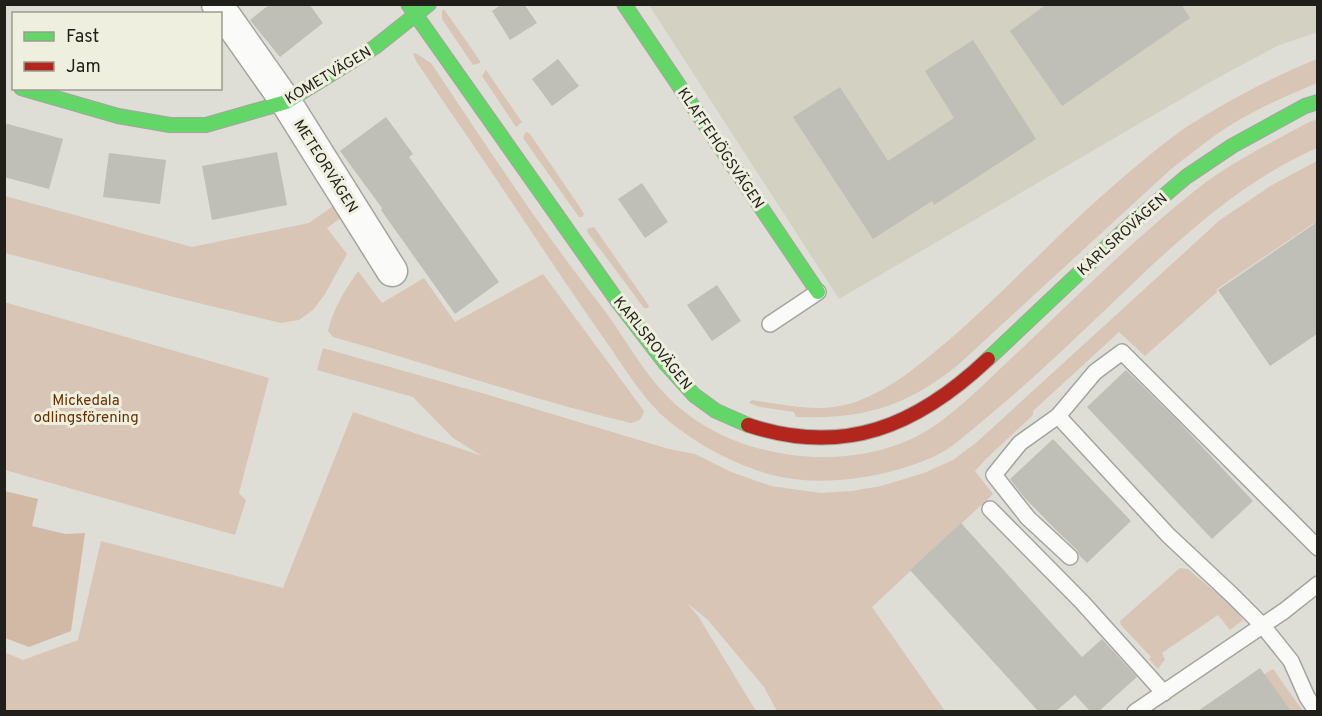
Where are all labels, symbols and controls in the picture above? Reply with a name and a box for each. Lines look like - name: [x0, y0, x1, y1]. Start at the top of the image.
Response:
- legend: [12, 12, 222, 90]
- text: Fast: [66, 26, 99, 49]
- street label: KOMETVÄGEN: [282, 42, 375, 110]
- text: Jam: [66, 56, 101, 79]
- street label: KLAFFEHÖGSVÄGEN: [672, 84, 768, 213]
- street label: METEORVÄGEN: [288, 116, 362, 217]
- street label: KARLSROVÄGEN: [1073, 189, 1172, 281]
- street label: KARLSROVÄGEN: [608, 293, 696, 395]
- park label: Mickedala odlingsförening: [33, 392, 139, 428]

